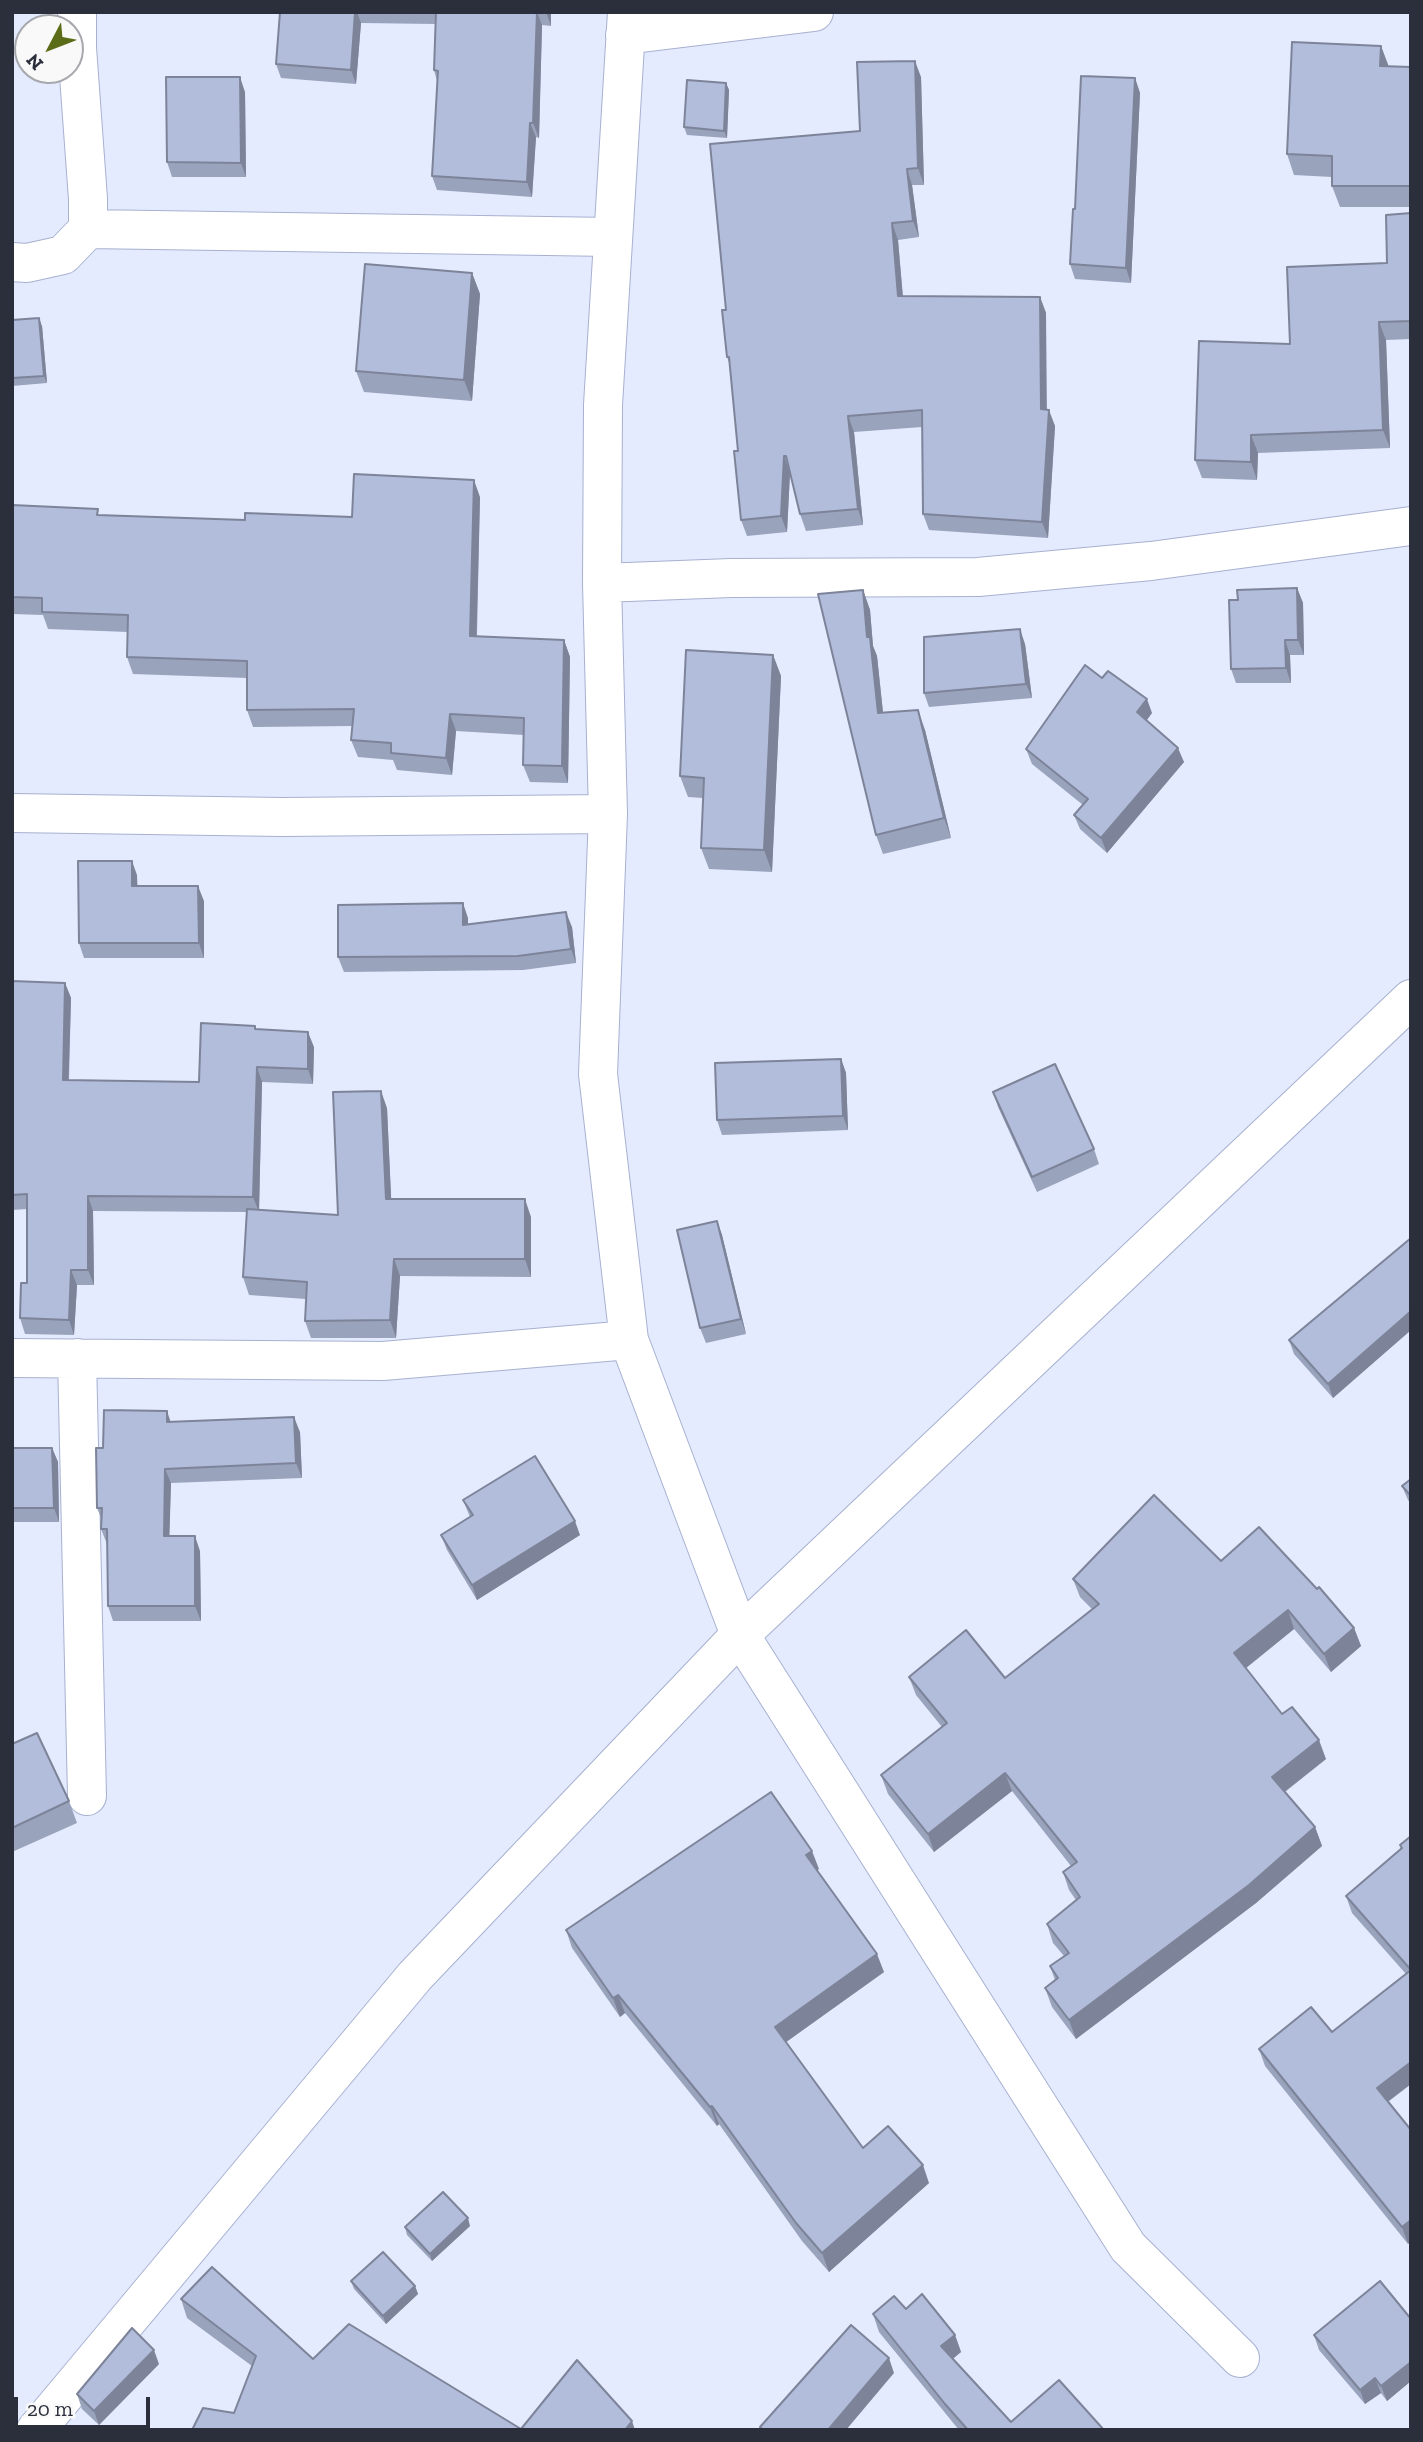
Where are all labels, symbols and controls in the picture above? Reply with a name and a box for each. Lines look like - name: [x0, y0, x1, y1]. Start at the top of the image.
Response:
- north arrow: [14, 14, 84, 84]
- text: N: [21, 49, 48, 75]
- scale bar: [18, 2382, 154, 2426]
- text: 20 m: [27, 2396, 73, 2421]

